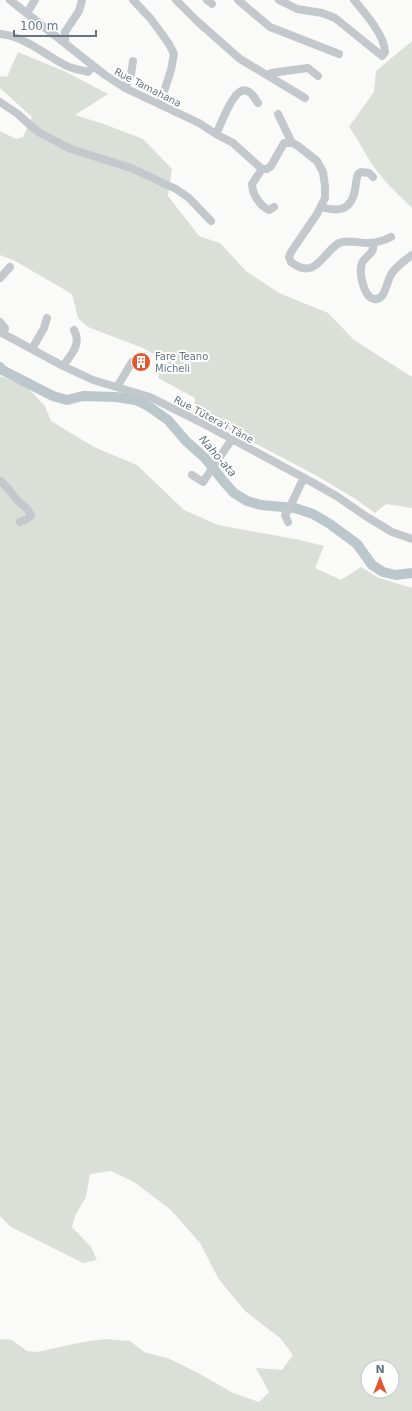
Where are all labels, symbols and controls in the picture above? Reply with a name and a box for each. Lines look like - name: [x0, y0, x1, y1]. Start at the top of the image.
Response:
- scale bar: [14, 12, 96, 38]
- text: 100 m: [20, 19, 58, 33]
- street label: Rue Tamahana: [113, 66, 183, 109]
- building icon: Fare Teano Micheli: [130, 351, 152, 373]
- place label: Fare Teano Micheli: [155, 351, 208, 374]
- street label: Rue Tūtera'i Tāne: [172, 394, 255, 445]
- water label: Naho-ata: [196, 433, 239, 480]
- north arrow: [360, 1359, 400, 1399]
- text: N: [375, 1363, 385, 1376]

